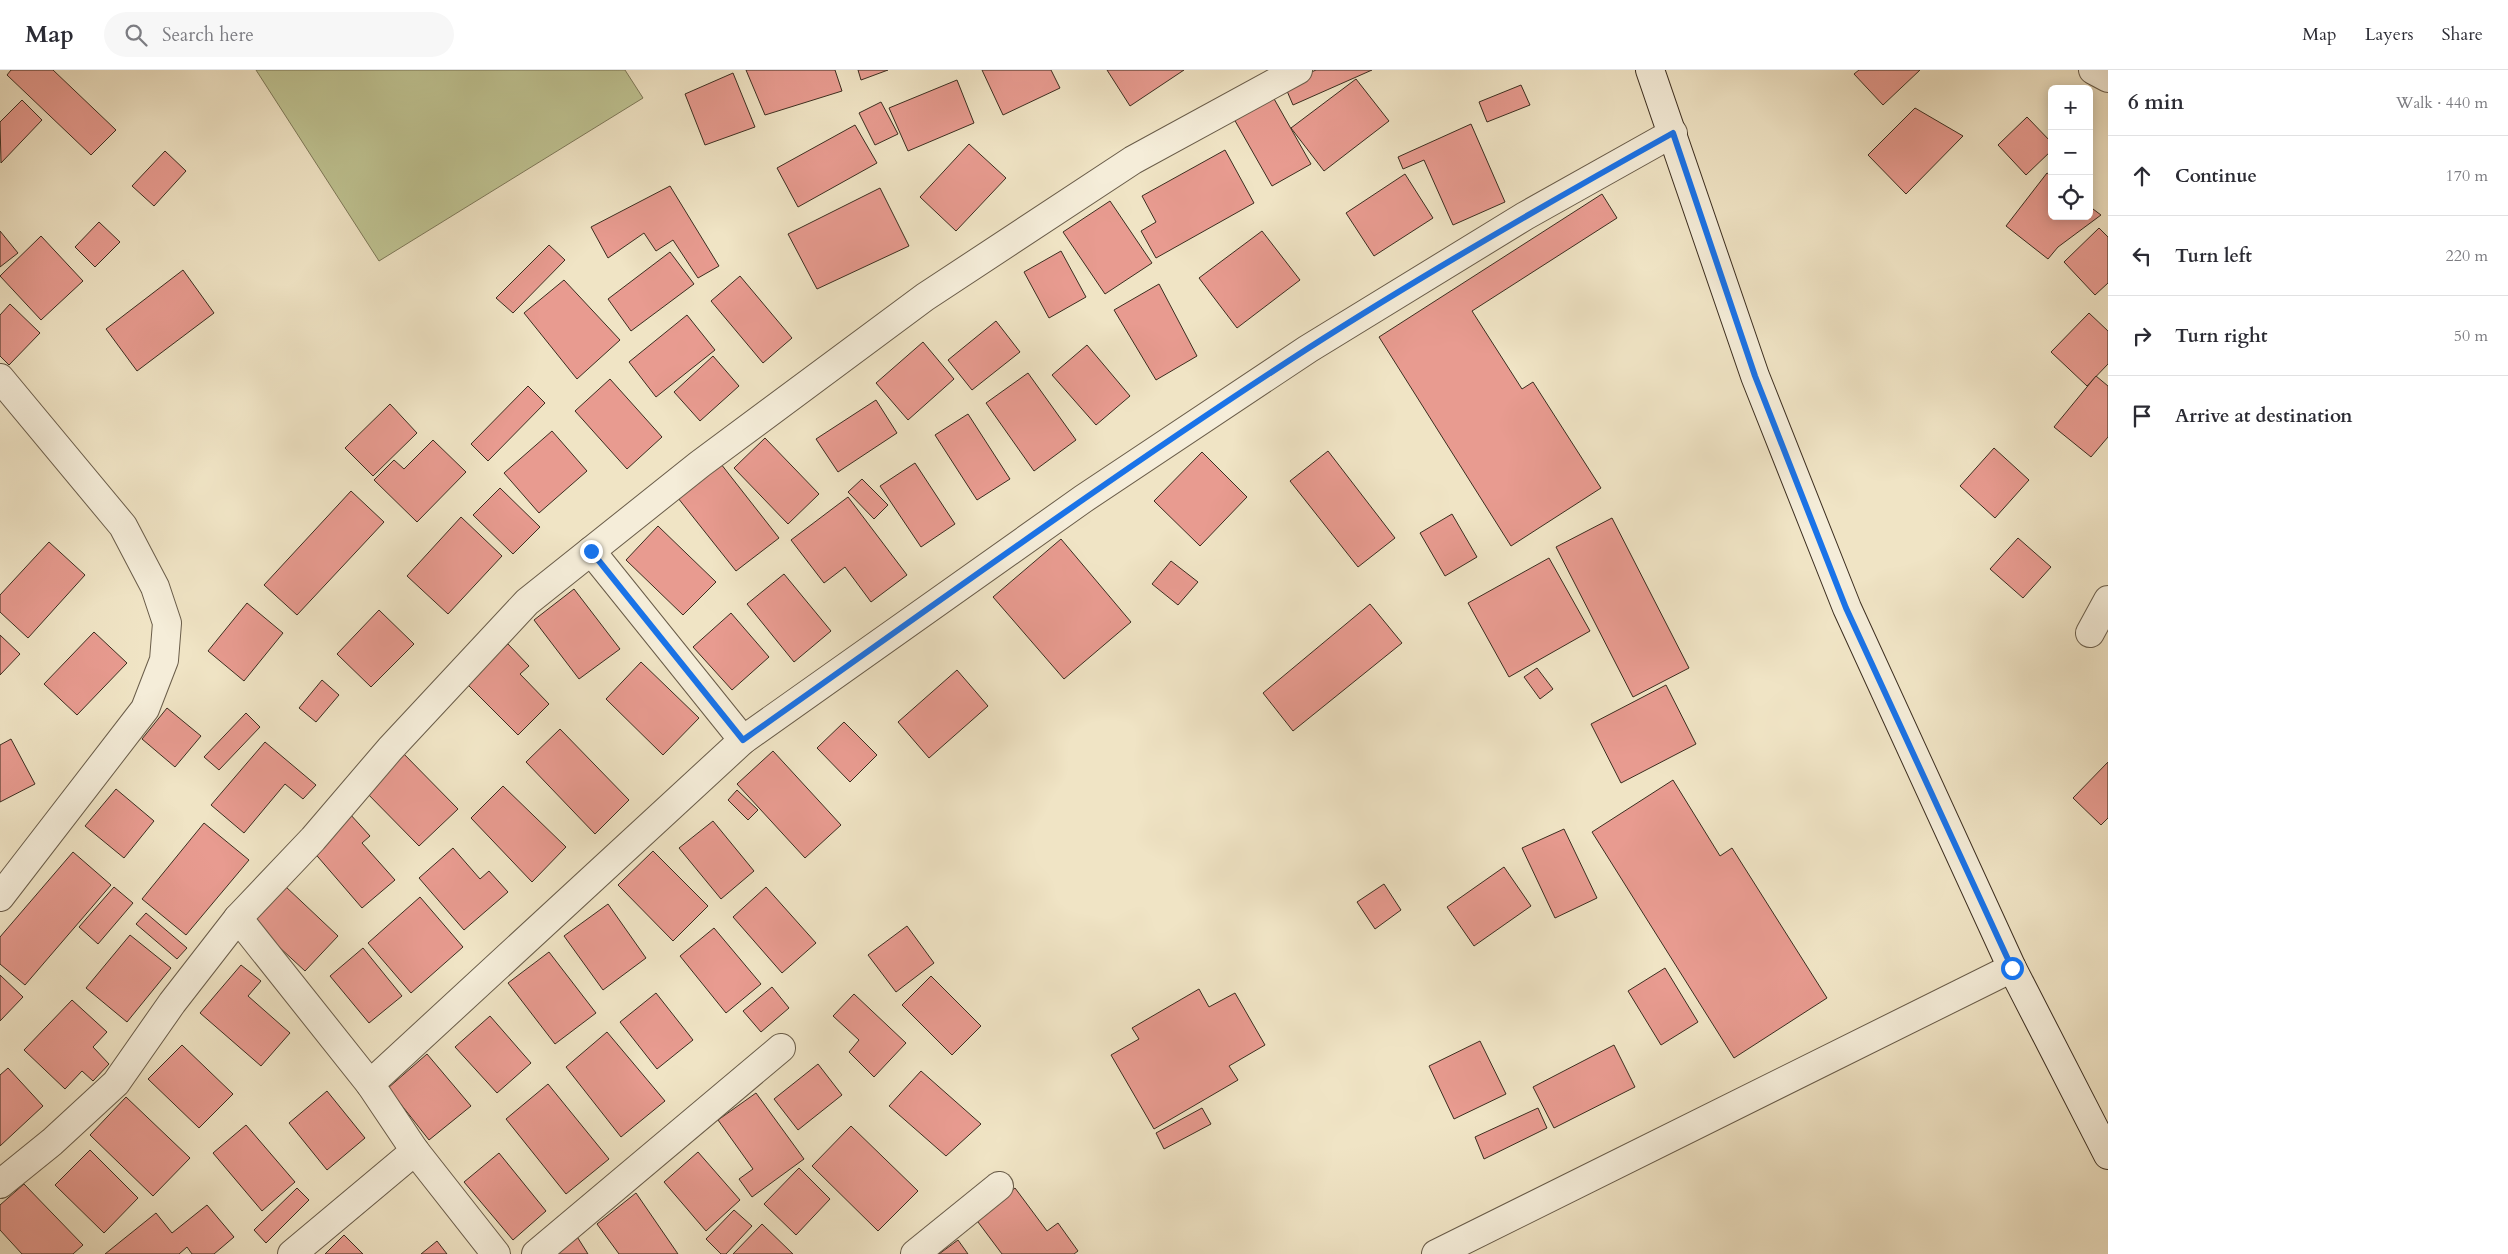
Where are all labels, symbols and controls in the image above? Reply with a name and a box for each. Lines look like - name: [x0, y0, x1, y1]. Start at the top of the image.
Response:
- search box: [104, 12, 454, 57]
- text: Map: [25, 18, 74, 51]
- icon: search: [122, 21, 150, 49]
- text: Search here: [162, 22, 254, 48]
- text: Map: [2302, 22, 2337, 47]
- text: Layers: [2365, 22, 2414, 47]
- text: Share: [2442, 22, 2483, 47]
- map controls: [2048, 85, 2093, 220]
- button: +: [2048, 85, 2093, 130]
- text: 6 min: [2128, 88, 2184, 117]
- text: Walk · 440 m: [2396, 92, 2488, 114]
- button: −: [2048, 130, 2093, 175]
- icon: ahead: [2128, 162, 2156, 190]
- text: Continue: [2175, 163, 2257, 189]
- text: 170 m: [2446, 165, 2488, 187]
- button: locate: [2048, 175, 2093, 220]
- icon: left: [2128, 242, 2156, 270]
- text: Turn left: [2175, 243, 2252, 269]
- text: 220 m: [2446, 245, 2488, 267]
- icon: right: [2128, 322, 2156, 350]
- text: Turn right: [2175, 323, 2267, 349]
- text: 50 m: [2454, 325, 2488, 347]
- icon: arrive: [2128, 402, 2156, 430]
- text: Arrive at destination: [2175, 403, 2352, 429]
- route end: [580, 540, 603, 563]
- route start: [2001, 957, 2024, 980]

